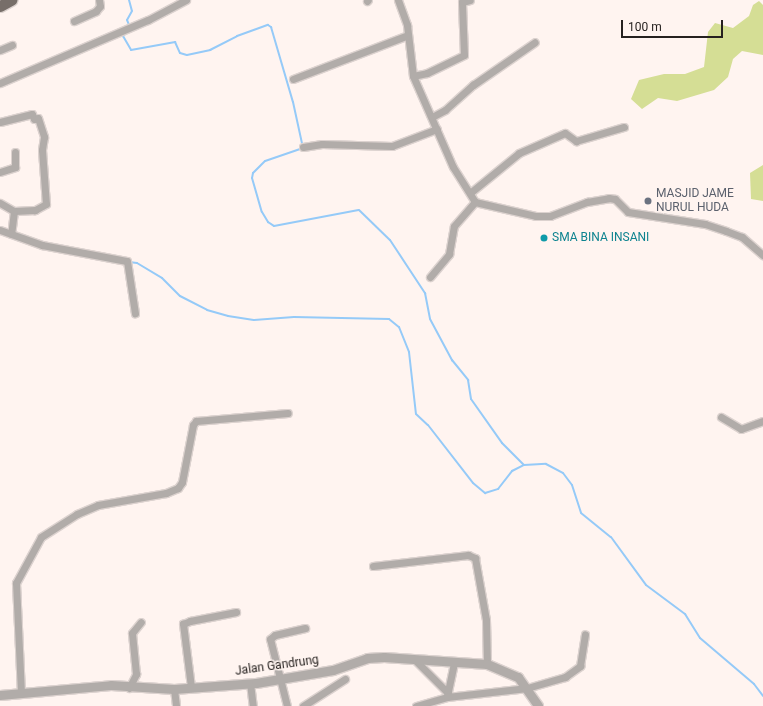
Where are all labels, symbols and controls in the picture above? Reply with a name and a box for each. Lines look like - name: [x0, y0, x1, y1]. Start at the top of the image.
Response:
- scale bar: [623, 12, 725, 38]
- text: 100 m: [628, 20, 662, 34]
- place label: MASJID JAME NURUL HUDA: [656, 187, 734, 215]
- marker: MASJID JAME NURUL HUDA: [643, 196, 653, 206]
- place label: SMA BINA INSANI: [552, 231, 649, 245]
- marker: SMA BINA INSANI: [539, 233, 549, 243]
- street label: Jalan Gandrung: [234, 653, 320, 679]

